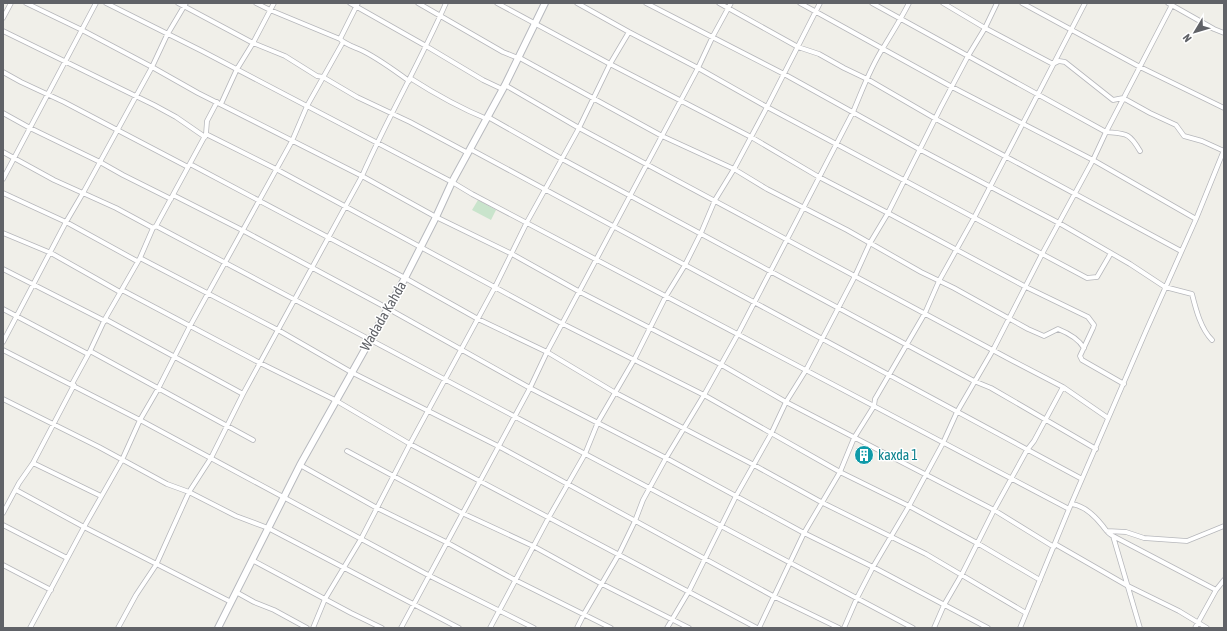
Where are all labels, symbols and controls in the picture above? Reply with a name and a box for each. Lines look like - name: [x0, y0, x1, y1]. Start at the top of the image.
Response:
- north arrow: [1175, 12, 1215, 52]
- text: N: [1180, 32, 1194, 44]
- street label: Wadada Kahda: [357, 278, 409, 354]
- building icon: kaxda 1: [853, 444, 875, 466]
- place label: kaxda 1: [878, 447, 918, 463]

